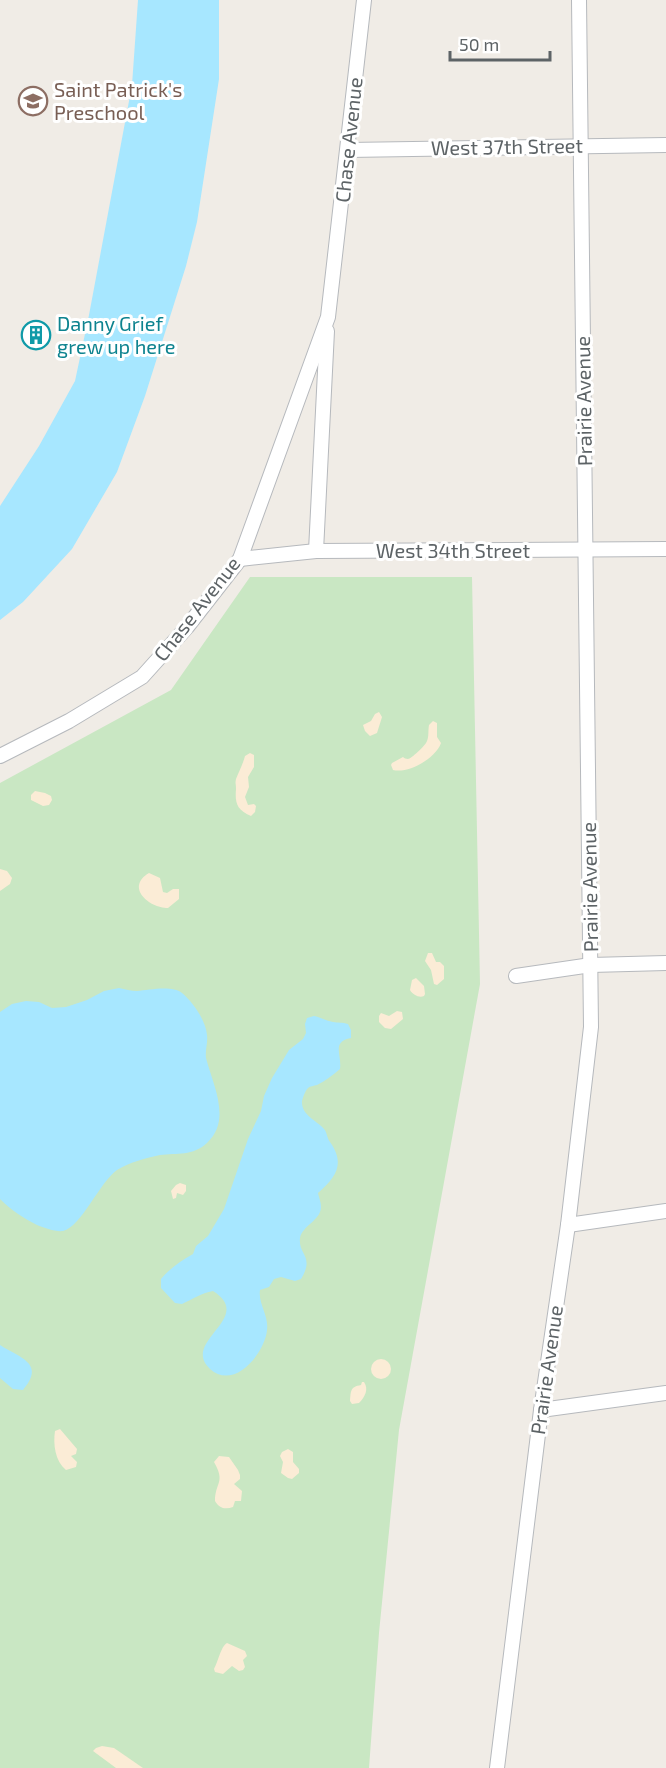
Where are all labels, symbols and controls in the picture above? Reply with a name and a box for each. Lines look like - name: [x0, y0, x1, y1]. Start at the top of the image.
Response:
- scale bar: [450, 24, 550, 62]
- text: 50 m: [459, 33, 499, 55]
- street label: Chase Avenue: [329, 76, 367, 204]
- place label: Saint Patrick's Preschool: [54, 77, 182, 124]
- school or university icon: Saint Patrick's Preschool: [17, 85, 49, 117]
- street label: West 37th Street: [431, 133, 584, 159]
- place label: Danny Grief grew up here: [57, 311, 176, 358]
- building icon: Danny Grief grew up here: [20, 319, 52, 351]
- street label: Prairie Avenue: [570, 336, 596, 466]
- street label: West 34th Street: [376, 538, 531, 562]
- street label: Chase Avenue: [148, 551, 244, 665]
- street label: Prairie Avenue: [576, 822, 602, 952]
- street label: Prairie Avenue: [525, 1304, 567, 1436]

